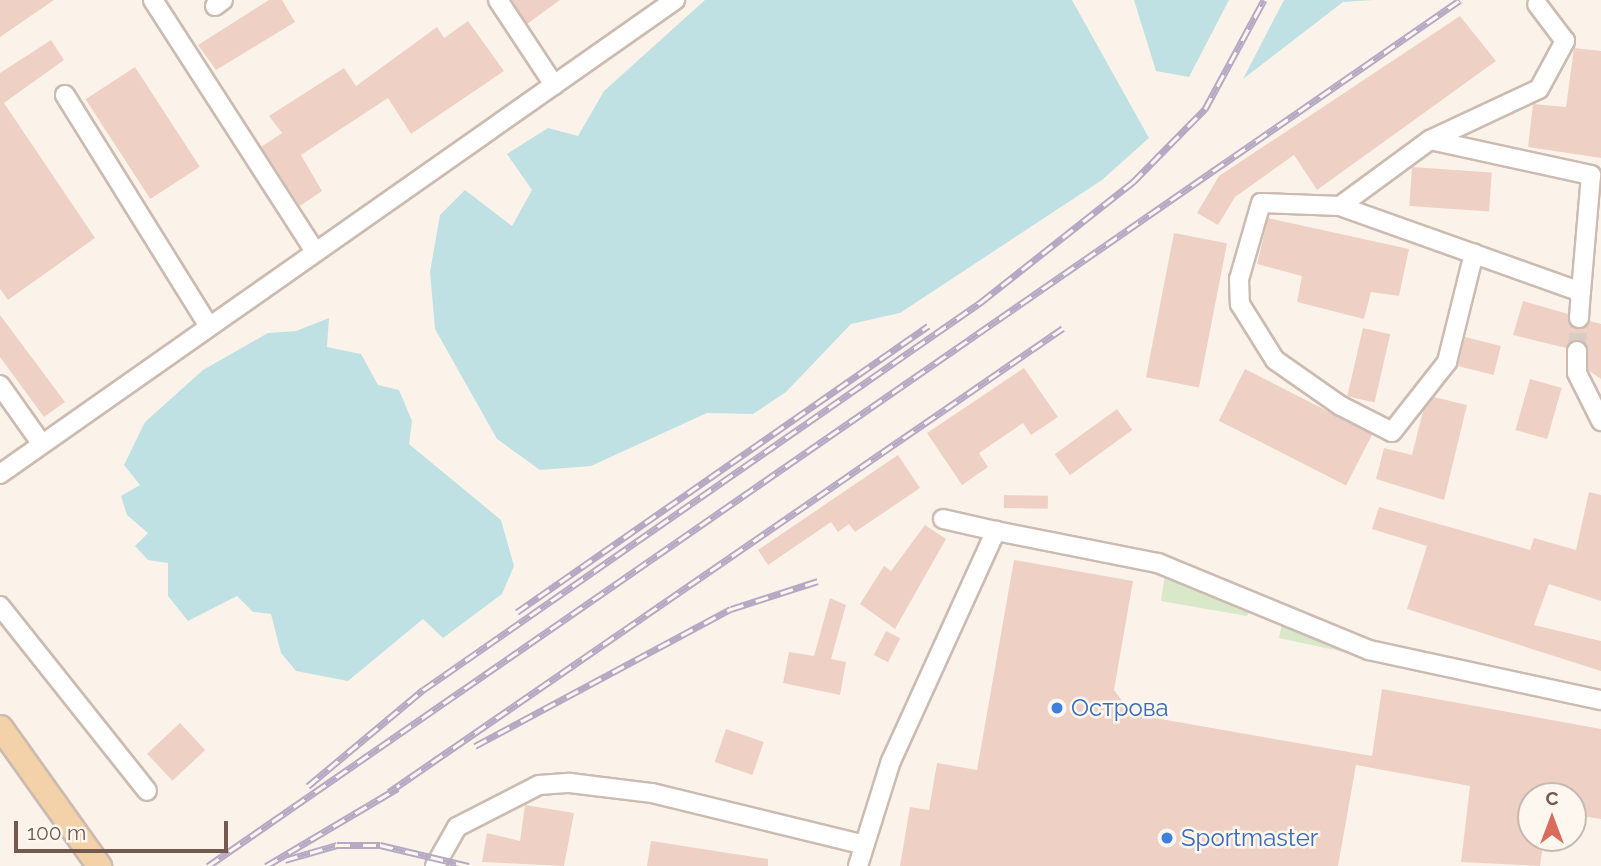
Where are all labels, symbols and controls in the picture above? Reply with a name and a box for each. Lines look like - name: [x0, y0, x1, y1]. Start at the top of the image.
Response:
- place label: Острова: [1071, 694, 1169, 722]
- marker: Острова: [1049, 700, 1065, 716]
- north arrow: [1517, 782, 1587, 852]
- text: С: [1545, 787, 1559, 809]
- scale bar: [18, 806, 231, 850]
- text: 100 m: [27, 820, 86, 845]
- place label: Sportmaster: [1181, 824, 1318, 852]
- marker: Sportmaster: [1159, 830, 1175, 846]

